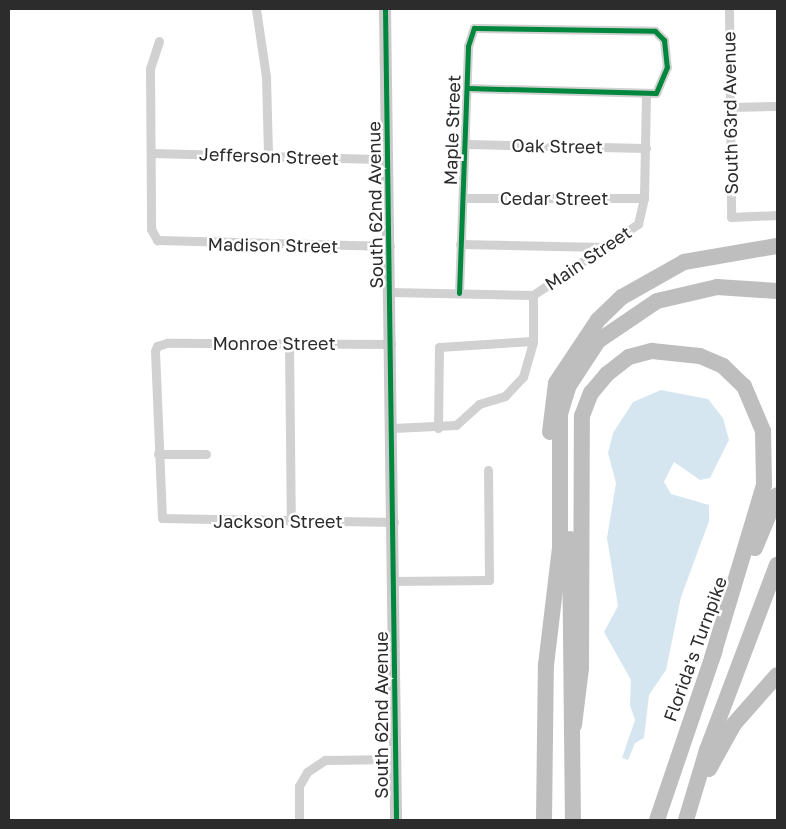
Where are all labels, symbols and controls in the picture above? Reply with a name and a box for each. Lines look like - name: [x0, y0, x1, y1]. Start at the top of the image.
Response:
- street label: South 63rd Avenue: [718, 31, 742, 195]
- street label: Maple Street: [439, 74, 465, 186]
- street label: South 62nd Avenue: [363, 121, 387, 289]
- street label: Oak Street: [511, 134, 603, 158]
- street label: Jefferson Street: [199, 143, 339, 169]
- street label: Cedar Street: [500, 187, 608, 209]
- street label: Main Street: [541, 221, 635, 295]
- street label: Madison Street: [207, 233, 339, 257]
- street label: Monroe Street: [212, 332, 336, 354]
- street label: Jackson Street: [213, 510, 343, 532]
- street label: Florida's Turnpike: [659, 574, 731, 724]
- street label: South 62nd Avenue: [370, 631, 392, 799]

